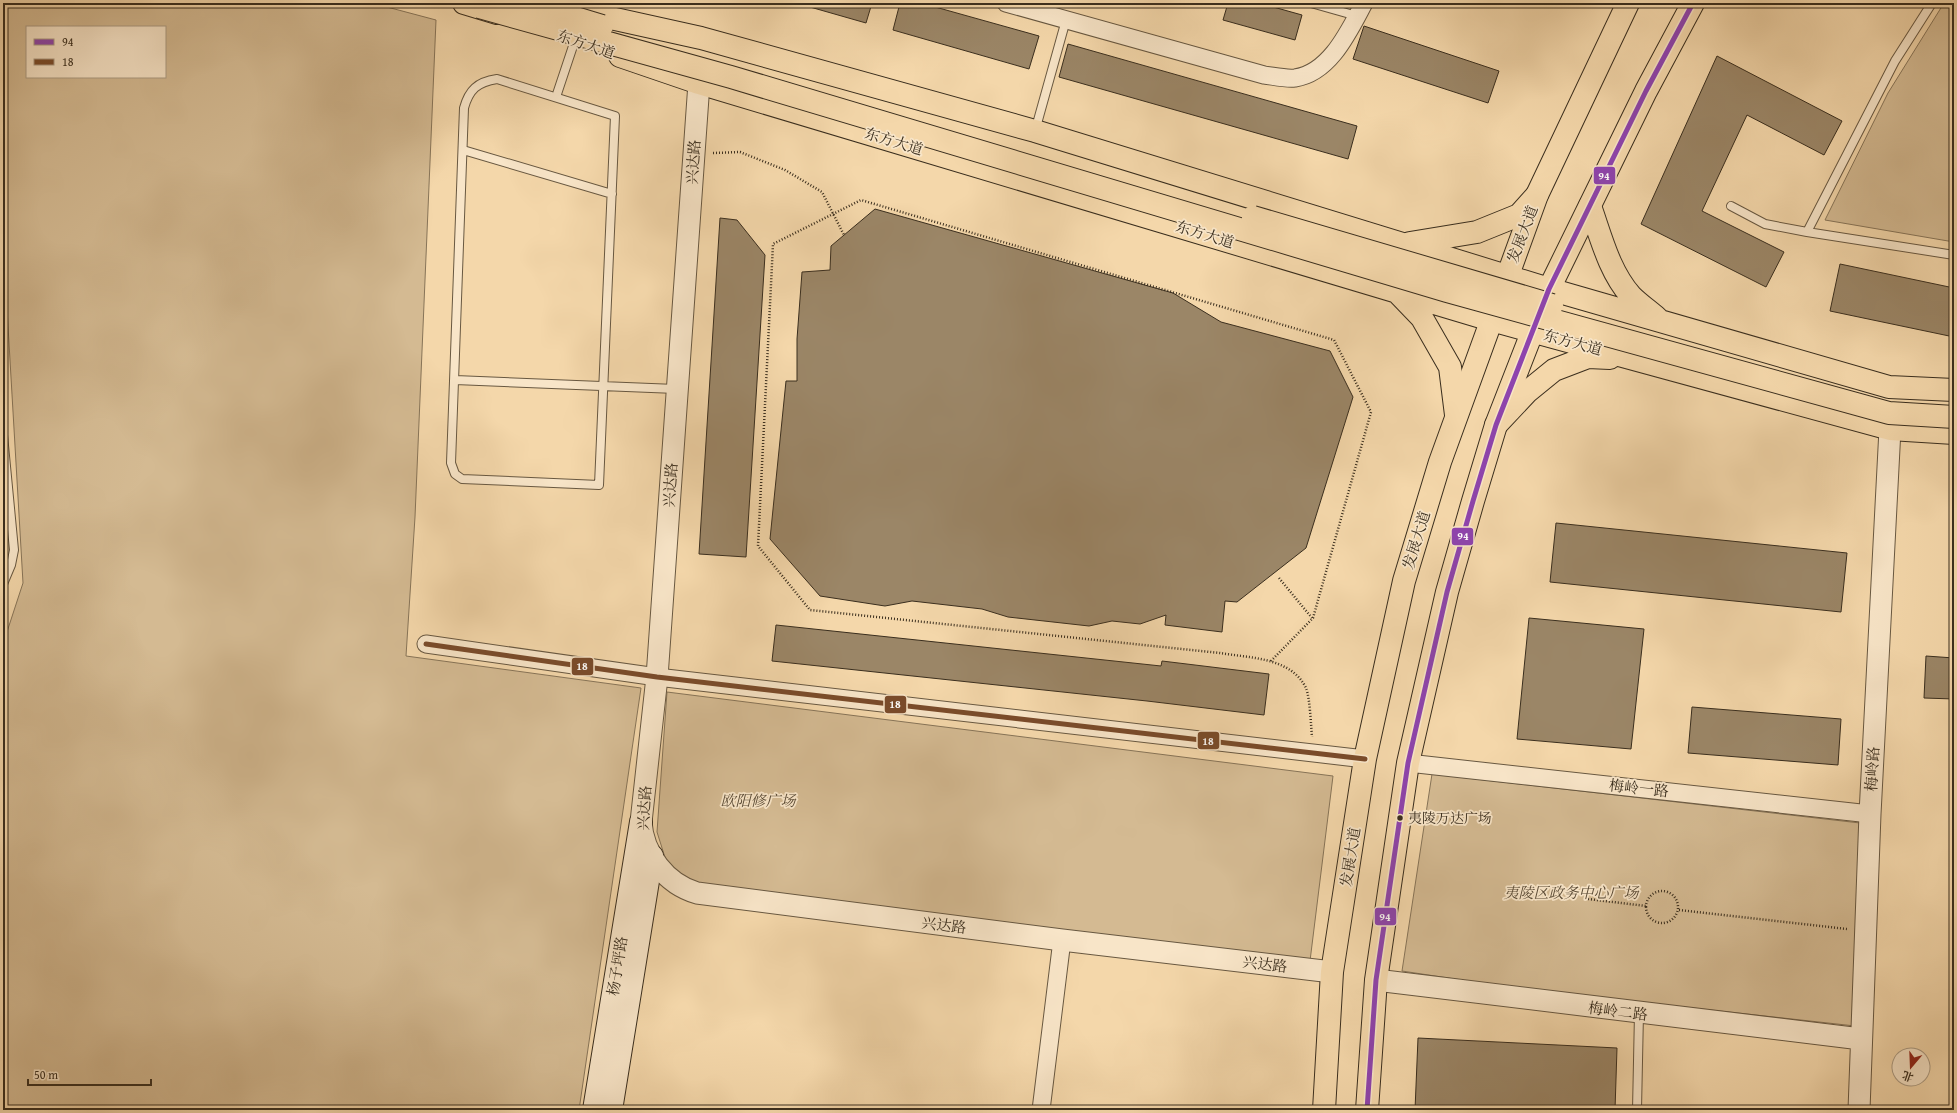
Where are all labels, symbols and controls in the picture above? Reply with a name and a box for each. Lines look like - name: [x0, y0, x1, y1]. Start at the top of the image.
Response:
- street label: 东方大道: [554, 24, 618, 64]
- legend: [26, 26, 166, 78]
- text: 94: [62, 33, 74, 50]
- text: 18: [62, 53, 74, 70]
- street label: 东方大道: [862, 122, 926, 160]
- street label: 兴达路: [681, 139, 705, 185]
- line badge: 94: [1593, 166, 1616, 185]
- text: 94: [1598, 168, 1610, 184]
- street label: 发展大道: [1501, 202, 1543, 266]
- street label: 东方大道: [1173, 215, 1237, 253]
- street label: 东方大道: [1541, 324, 1605, 360]
- street label: 兴达路: [658, 462, 682, 508]
- street label: 发展大道: [1397, 508, 1435, 572]
- line badge: 94: [1451, 527, 1474, 546]
- text: 94: [1457, 528, 1469, 544]
- line badge: 18: [571, 657, 594, 676]
- text: 18: [576, 658, 588, 674]
- line badge: 18: [884, 695, 907, 714]
- text: 18: [889, 696, 901, 712]
- line badge: 18: [1197, 731, 1220, 750]
- text: 18: [1202, 733, 1214, 749]
- street label: 梅岭路: [1860, 746, 1884, 792]
- street label: 梅岭一路: [1608, 774, 1670, 802]
- street label: 兴达路: [632, 785, 656, 831]
- park label: 欧阳修广场: [720, 790, 797, 811]
- place label: 夷陵万达广场: [1408, 808, 1492, 828]
- marker: 夷陵万达广场: [1395, 813, 1405, 823]
- street label: 发展大道: [1335, 826, 1365, 888]
- park label: 夷陵区政务中心广场: [1503, 882, 1640, 903]
- line badge: 94: [1374, 907, 1397, 926]
- text: 94: [1379, 909, 1391, 925]
- street label: 兴达路: [920, 912, 968, 938]
- street label: 杨子坪路: [602, 935, 632, 997]
- street label: 兴达路: [1241, 951, 1289, 977]
- street label: 梅岭二路: [1587, 997, 1649, 1025]
- north arrow: [1891, 1047, 1931, 1087]
- scale bar: [28, 1061, 151, 1087]
- text: 50 m: [34, 1066, 58, 1083]
- text: 北: [1900, 1067, 1916, 1086]

